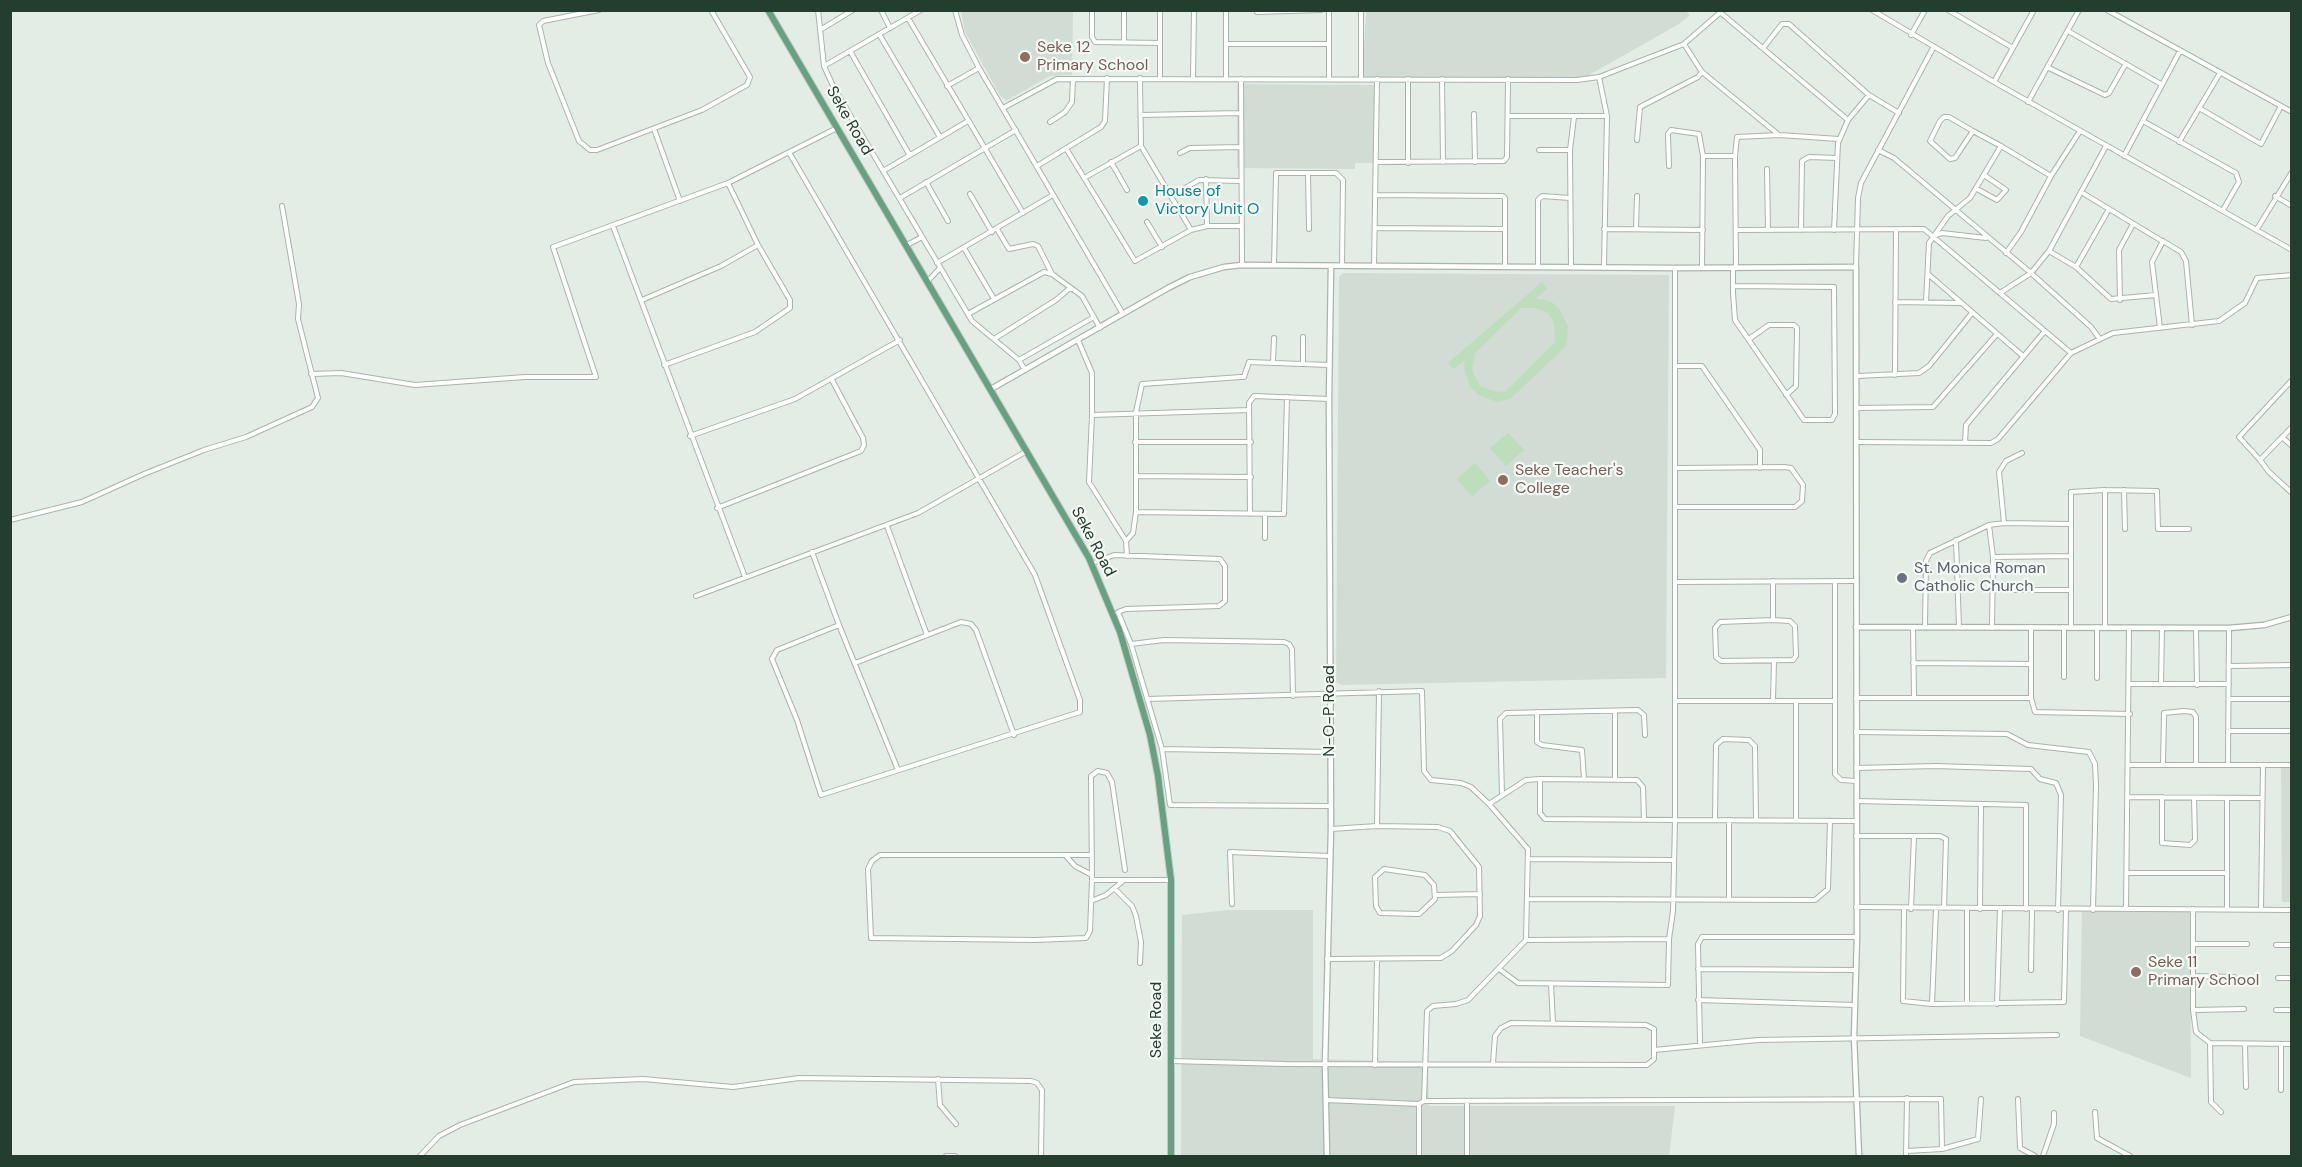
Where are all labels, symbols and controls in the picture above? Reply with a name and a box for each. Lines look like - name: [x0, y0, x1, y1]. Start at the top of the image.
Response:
- place label: Seke 12 Primary School: [1037, 38, 1148, 76]
- marker: Seke 12 Primary School: [1018, 50, 1032, 64]
- street label: Seke Road: [822, 83, 876, 159]
- place label: House of Victory Unit O: [1155, 182, 1259, 220]
- marker: House of Victory Unit O: [1136, 194, 1150, 208]
- place label: Seke Teacher's College: [1515, 461, 1623, 499]
- marker: Seke Teacher's College: [1496, 473, 1510, 487]
- street label: Seke Road: [1067, 504, 1119, 580]
- place label: St. Monica Roman Catholic Church: [1914, 559, 2046, 597]
- marker: St. Monica Roman Catholic Church: [1895, 571, 1909, 585]
- street label: N-O-P Road: [1320, 665, 1340, 757]
- place label: Seke 11 Primary School: [2148, 953, 2259, 991]
- marker: Seke 11 Primary School: [2129, 965, 2143, 979]
- street label: Seke Road: [1147, 982, 1167, 1058]

